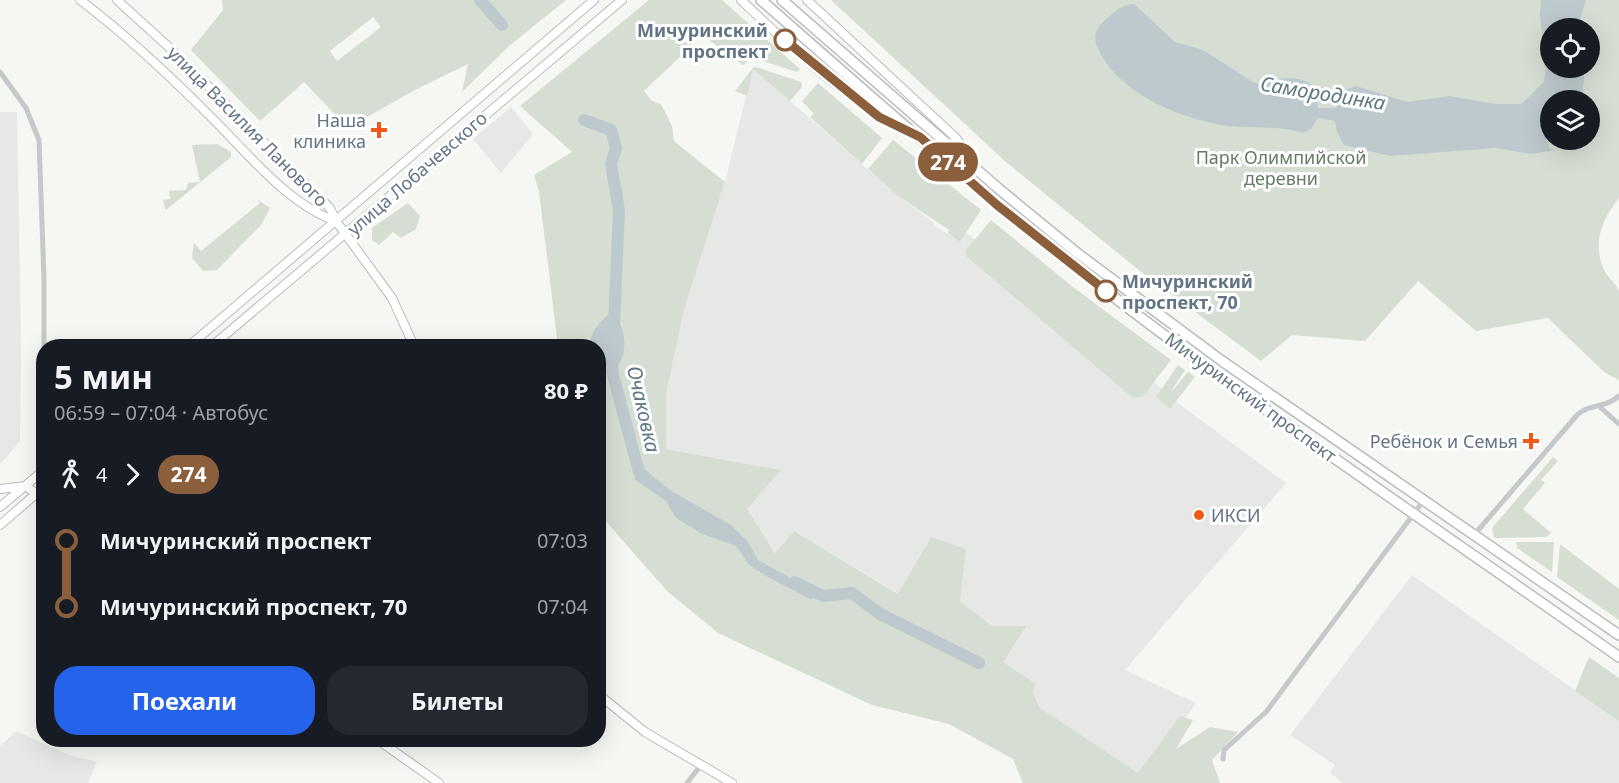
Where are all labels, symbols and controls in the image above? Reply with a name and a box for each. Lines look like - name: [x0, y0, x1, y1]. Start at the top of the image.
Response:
- place label: Мичуринский проспект: [637, 18, 768, 63]
- map controls: [1540, 18, 1600, 150]
- button: locate: [1540, 18, 1600, 78]
- marker: Мичуринский проспект: [774, 29, 796, 51]
- street label: улица Василия Ланового: [162, 40, 334, 212]
- water label: Самородинка: [1258, 70, 1388, 116]
- button: layers: [1540, 90, 1600, 150]
- street label: улица Лобачевского: [342, 106, 492, 240]
- place label: Наша клиника: [293, 108, 366, 153]
- marker: Наша клиника: [370, 121, 388, 139]
- line badge: 274: [914, 142, 982, 182]
- park label: Парк Олимпийской деревни: [1196, 145, 1366, 190]
- text: 274: [930, 148, 966, 176]
- place label: Мичуринский проспект, 70: [1122, 269, 1253, 314]
- marker: Мичуринский проспект, 70: [1095, 280, 1117, 302]
- street label: Мичуринский проспект: [1161, 327, 1342, 468]
- text: 5 мин: [54, 354, 153, 399]
- water label: Очаковка: [621, 363, 667, 455]
- text: 80 ₽: [544, 375, 588, 405]
- text: 06:59 – 07:04 · Автобус: [54, 399, 268, 426]
- place label: Ребёнок и Семья: [1370, 429, 1518, 453]
- marker: Ребёнок и Семья: [1522, 432, 1540, 450]
- icon: walk: [54, 458, 87, 491]
- icon: forward: [116, 458, 149, 491]
- text: 274: [170, 460, 207, 488]
- text: 4: [96, 461, 107, 488]
- place label: ИКСИ: [1211, 503, 1261, 527]
- marker: ИКСИ: [1192, 508, 1206, 522]
- text: Мичуринский проспект: [100, 525, 371, 555]
- text: 07:03: [537, 527, 588, 554]
- text: Мичуринский проспект, 70: [100, 591, 407, 621]
- text: 07:04: [537, 593, 588, 620]
- button: Поехали: [54, 666, 315, 735]
- button: Билеты: [327, 666, 588, 735]

